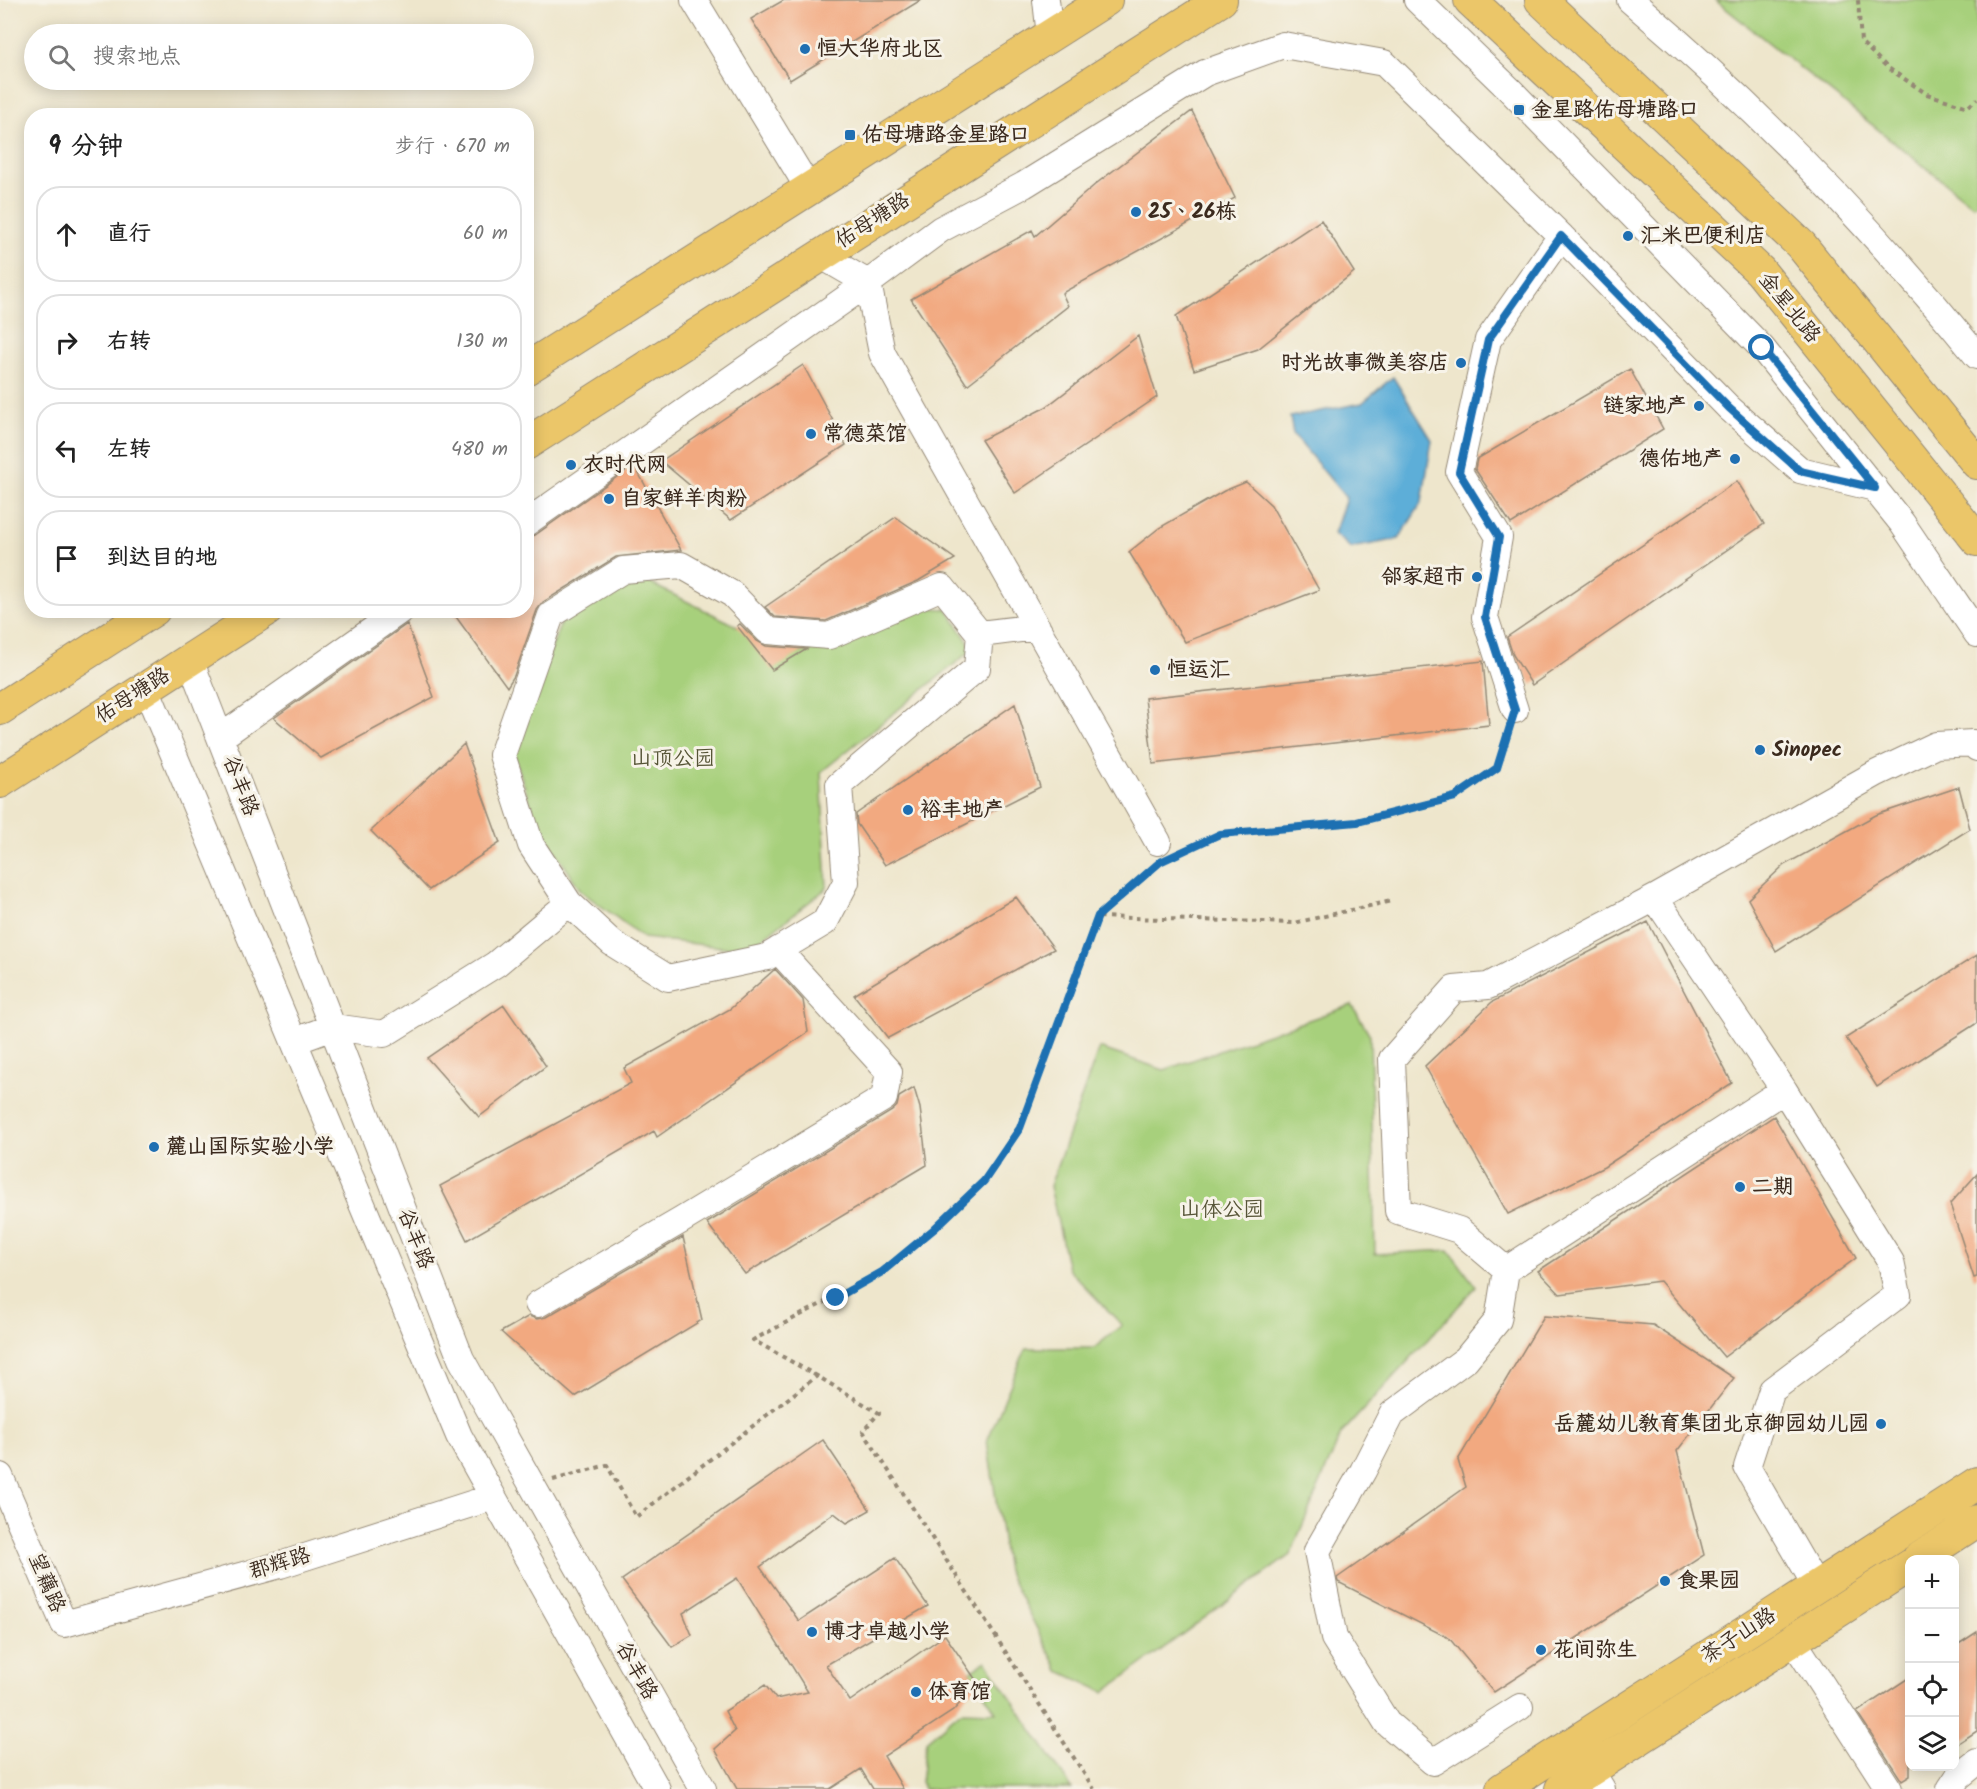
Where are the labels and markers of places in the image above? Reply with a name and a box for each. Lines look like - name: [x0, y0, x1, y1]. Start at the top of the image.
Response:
- place label: 恒大华府北区: [817, 33, 943, 66]
- marker: 恒大华府北区: [798, 42, 812, 56]
- place label: 金星路佑母塘路口: [1531, 94, 1699, 127]
- marker: 金星路佑母塘路口: [1512, 103, 1526, 117]
- place label: 佑母塘路金星路口: [862, 119, 1030, 152]
- marker: 佑母塘路金星路口: [843, 128, 857, 142]
- place label: 25、26栋: [1148, 196, 1237, 229]
- marker: 25、26栋: [1129, 205, 1143, 219]
- place label: 汇米巴便利店: [1640, 220, 1766, 253]
- marker: 汇米巴便利店: [1621, 229, 1635, 243]
- place label: 时光故事微美容店: [1281, 347, 1449, 380]
- marker: 时光故事微美容店: [1454, 356, 1468, 370]
- place label: 链家地产: [1603, 390, 1687, 423]
- marker: 链家地产: [1692, 399, 1706, 413]
- place label: 常德菜馆: [823, 418, 907, 451]
- marker: 常德菜馆: [804, 427, 818, 441]
- place label: 德佑地产: [1639, 443, 1723, 476]
- place label: 衣时代网: [583, 449, 667, 482]
- marker: 德佑地产: [1728, 452, 1742, 466]
- marker: 衣时代网: [564, 458, 578, 472]
- place label: 自家鲜羊肉粉: [621, 483, 747, 516]
- marker: 自家鲜羊肉粉: [602, 492, 616, 506]
- place label: 邻家超市: [1381, 561, 1465, 594]
- marker: 邻家超市: [1470, 570, 1484, 584]
- place label: 恒运汇: [1167, 654, 1230, 687]
- marker: 恒运汇: [1148, 663, 1162, 677]
- place label: Sinopec: [1772, 734, 1842, 767]
- marker: Sinopec: [1753, 743, 1767, 757]
- place label: 裕丰地产: [920, 794, 1004, 827]
- marker: 裕丰地产: [901, 803, 915, 817]
- place label: 麓山国际实验小学: [166, 1131, 334, 1164]
- marker: 麓山国际实验小学: [147, 1140, 161, 1154]
- place label: 二期: [1752, 1171, 1794, 1204]
- marker: 二期: [1733, 1180, 1747, 1194]
- place label: 岳麓幼儿教育集团北京御园幼儿园: [1554, 1408, 1869, 1441]
- marker: 岳麓幼儿教育集团北京御园幼儿园: [1874, 1417, 1888, 1431]
- place label: 食果园: [1677, 1565, 1740, 1598]
- marker: 食果园: [1658, 1574, 1672, 1588]
- place label: 博才卓越小学: [824, 1616, 950, 1649]
- marker: 博才卓越小学: [805, 1625, 819, 1639]
- place label: 花间弥生: [1553, 1634, 1637, 1667]
- marker: 花间弥生: [1534, 1643, 1548, 1657]
- place label: 体育馆: [928, 1676, 991, 1709]
- marker: 体育馆: [909, 1685, 923, 1699]

